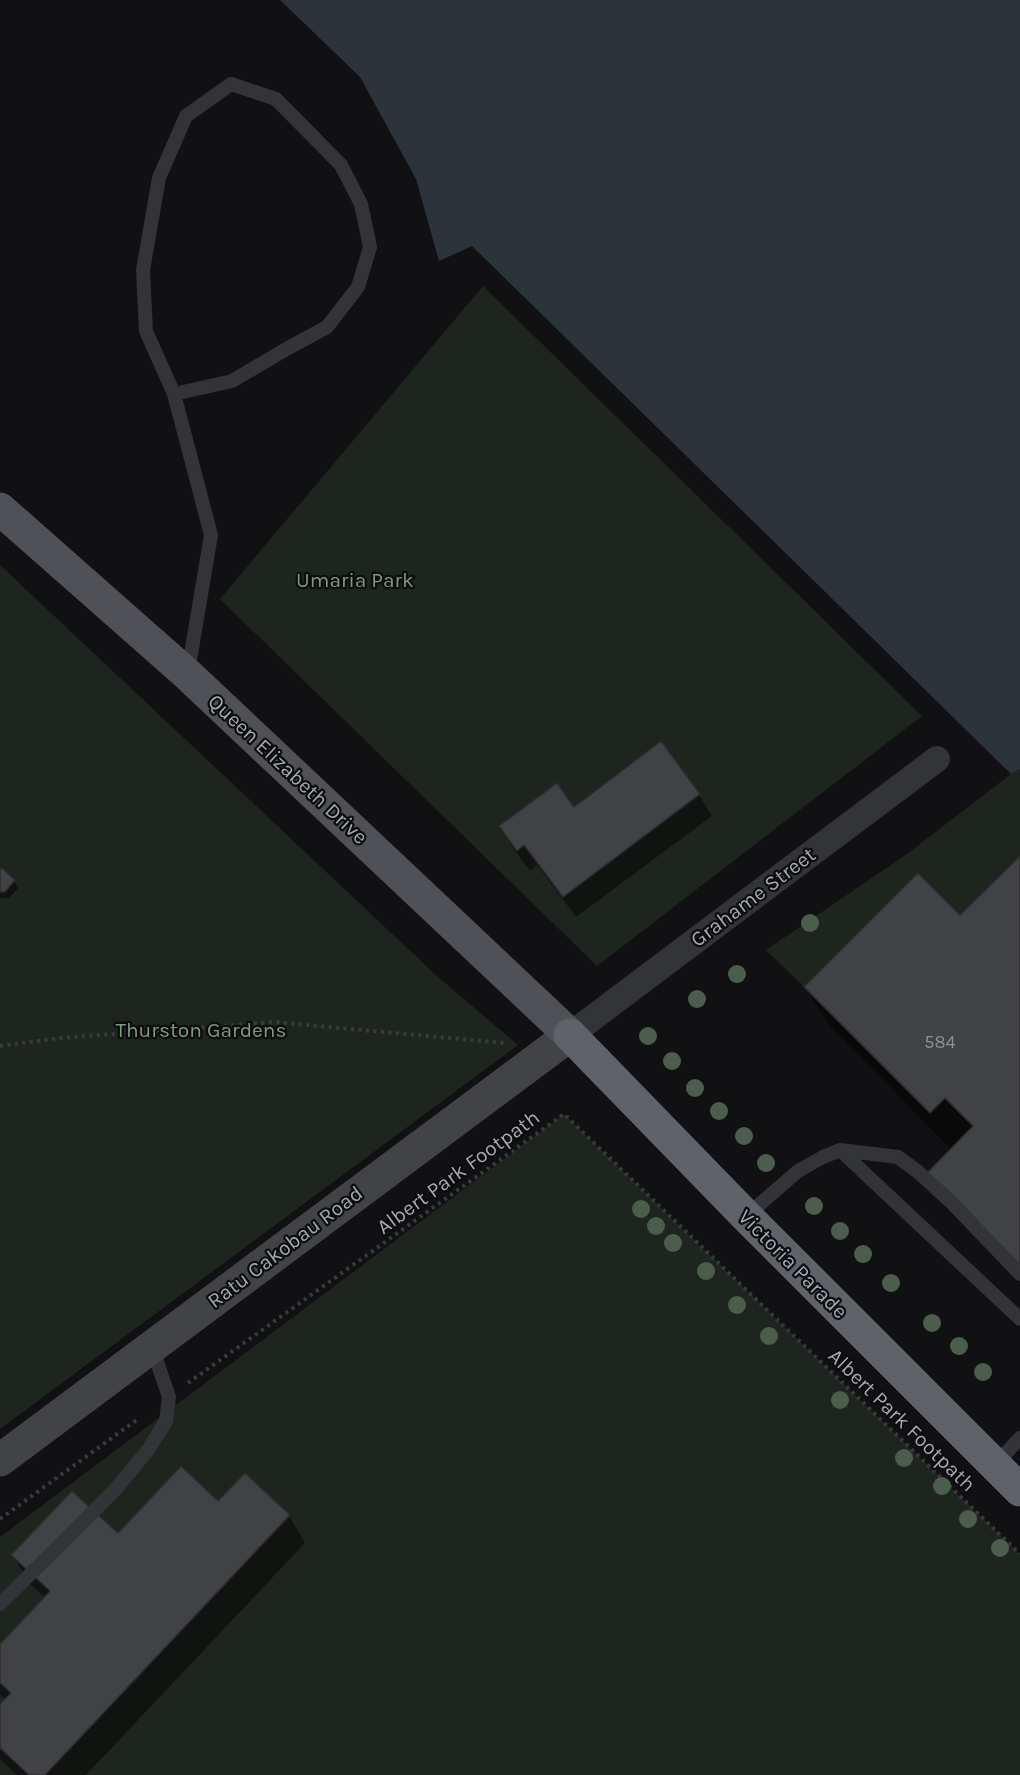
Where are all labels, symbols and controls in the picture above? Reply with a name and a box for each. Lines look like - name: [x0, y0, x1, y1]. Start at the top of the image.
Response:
- park label: Umaria Park: [296, 568, 414, 592]
- street label: Queen Elizabeth Drive: [203, 689, 373, 849]
- street label: Grahame Street: [686, 842, 820, 952]
- park label: Thurston Gardens: [115, 1018, 287, 1042]
- house number: 584: [924, 1031, 956, 1053]
- street label: Albert Park Footpath: [372, 1105, 544, 1239]
- street label: Ratu Cakobau Road: [203, 1181, 367, 1313]
- street label: Victoria Parade: [734, 1205, 852, 1323]
- street label: Albert Park Footpath: [824, 1344, 980, 1496]

